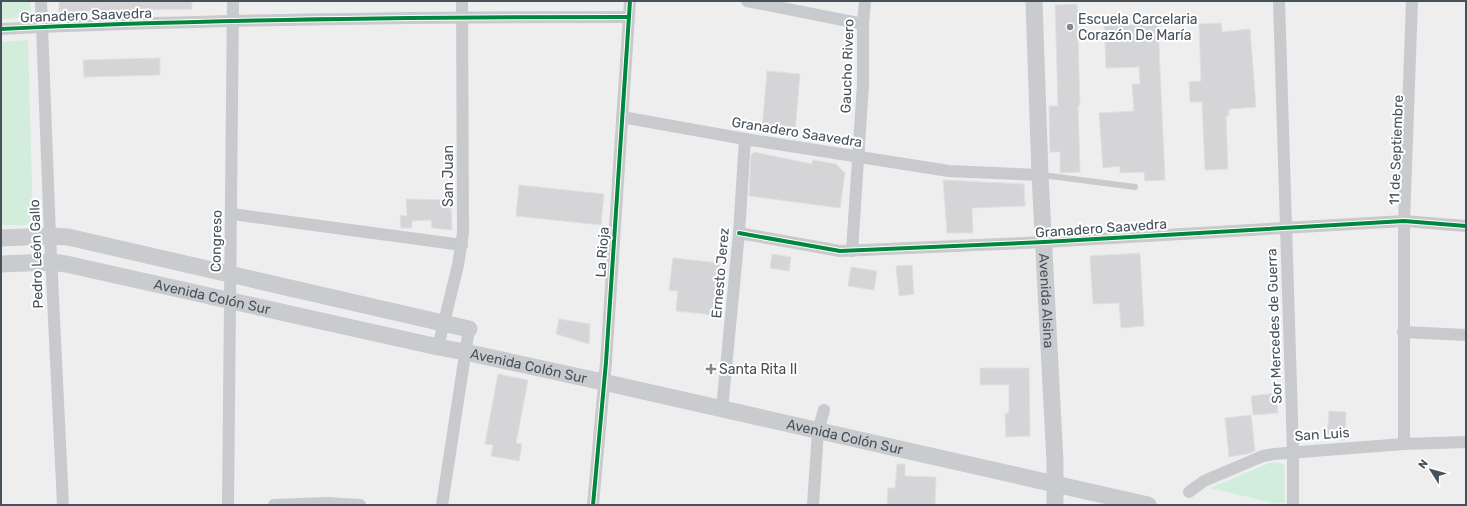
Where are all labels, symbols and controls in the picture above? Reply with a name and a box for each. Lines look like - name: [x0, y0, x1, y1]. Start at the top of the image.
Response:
- street label: Granadero Saavedra: [20, 5, 152, 26]
- place label: Escuela Carcelaria Corazón De María: [1078, 11, 1198, 44]
- street label: Gaucho Rivero: [837, 18, 858, 114]
- marker: Escuela Carcelaria Corazón De María: [1065, 22, 1075, 32]
- street label: 11 de Septiembre: [1386, 94, 1407, 205]
- street label: Granadero Saavedra: [730, 114, 864, 151]
- street label: San Juan: [440, 145, 457, 207]
- street label: Pedro León Gallo: [26, 199, 47, 309]
- street label: Congreso: [207, 210, 226, 272]
- street label: Granadero Saavedra: [1035, 215, 1168, 242]
- street label: La Rioja: [592, 226, 613, 278]
- street label: Ernesto Jerez: [708, 227, 733, 319]
- street label: Sor Mercedes de Guerra: [1263, 248, 1286, 404]
- street label: Avenida Alsina: [1035, 253, 1057, 349]
- street label: Avenida Colón Sur: [152, 276, 273, 319]
- street label: Avenida Colón Sur: [469, 345, 589, 387]
- place label: Santa Rita II: [719, 361, 797, 378]
- marker: Santa Rita II: [706, 364, 716, 374]
- street label: Avenida Colón Sur: [785, 416, 905, 459]
- street label: San Luis: [1294, 424, 1350, 445]
- north arrow: [1411, 450, 1451, 490]
- text: N: [1416, 457, 1431, 471]

